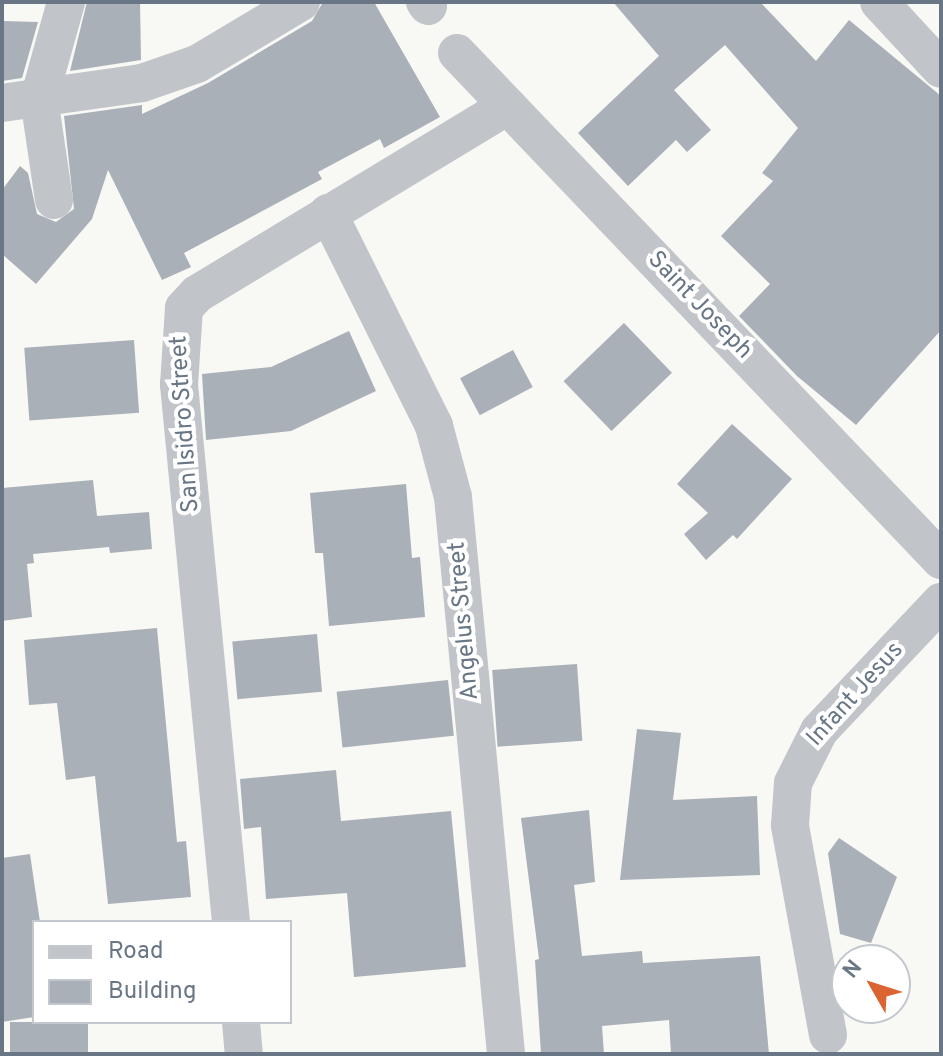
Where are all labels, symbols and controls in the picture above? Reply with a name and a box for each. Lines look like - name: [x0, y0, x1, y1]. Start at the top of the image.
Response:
- street label: Saint Joseph: [641, 246, 757, 366]
- street label: San Isidro Street: [165, 334, 207, 514]
- street label: Angelus Street: [444, 540, 486, 702]
- street label: Infant Jesus: [802, 637, 910, 753]
- legend: [32, 920, 292, 1024]
- text: Road: [108, 937, 164, 967]
- north arrow: [831, 944, 911, 1024]
- text: N: [838, 955, 869, 984]
- text: Building: [108, 977, 197, 1007]

